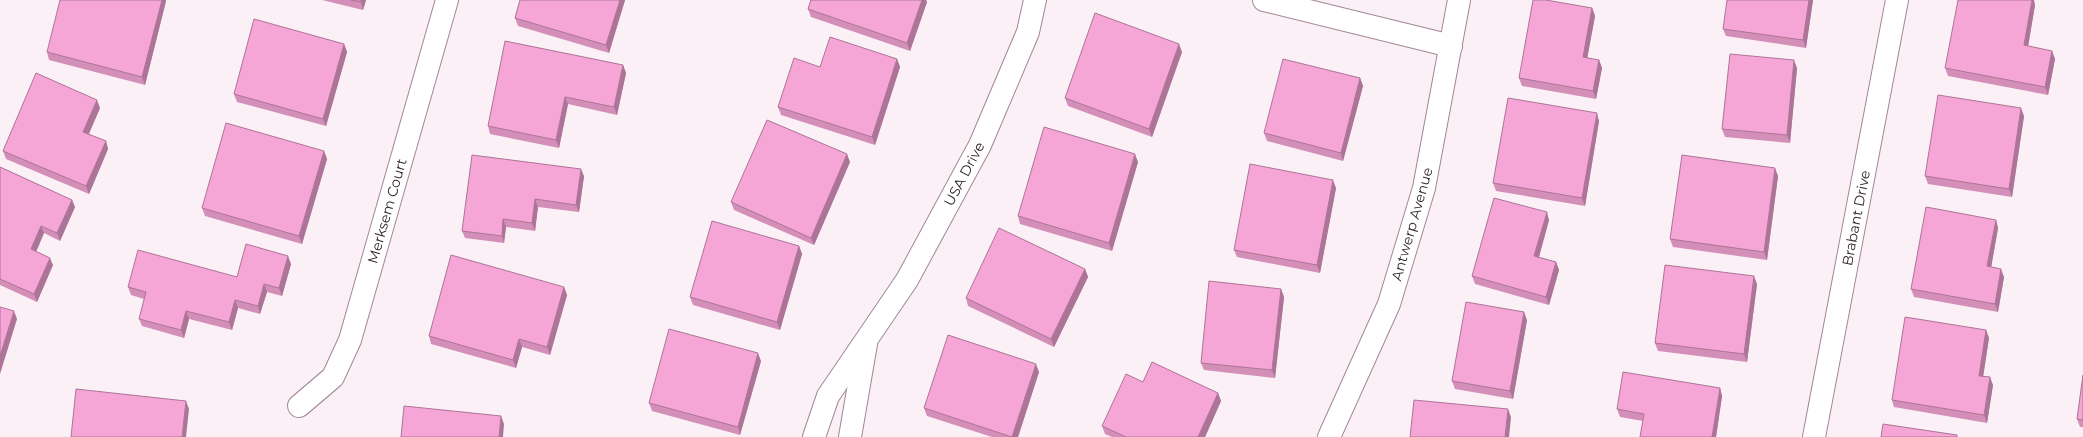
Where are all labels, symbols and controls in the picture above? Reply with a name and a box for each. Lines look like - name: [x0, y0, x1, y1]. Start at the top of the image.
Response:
- street label: USA Drive: [940, 139, 988, 209]
- street label: Merksem Court: [363, 156, 411, 266]
- street label: Antwerp Avenue: [1387, 165, 1437, 283]
- street label: Brabant Drive: [1838, 169, 1874, 267]

